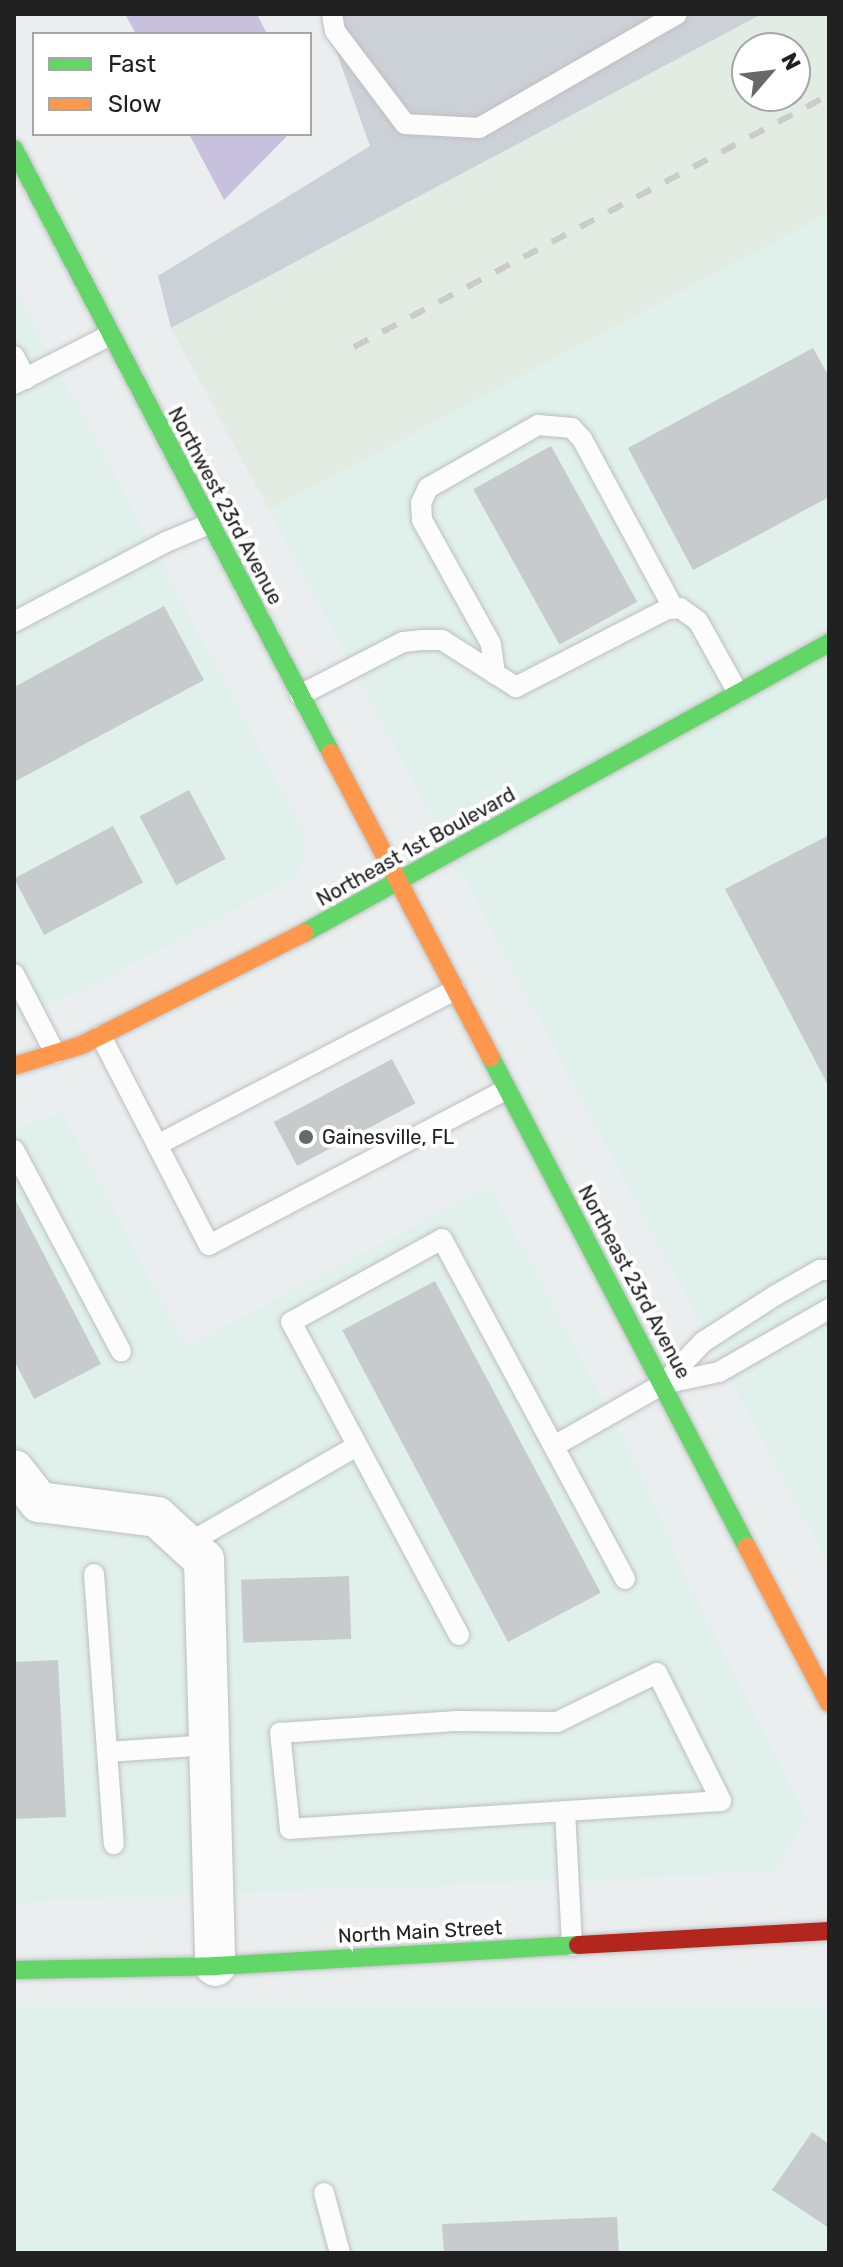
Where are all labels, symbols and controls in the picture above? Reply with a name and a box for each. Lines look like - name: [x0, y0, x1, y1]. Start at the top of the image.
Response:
- legend: [32, 32, 312, 136]
- north arrow: [731, 32, 811, 112]
- text: N: [775, 48, 806, 75]
- text: Fast: [108, 50, 156, 78]
- text: Slow: [108, 90, 161, 118]
- street label: Northwest 23rd Avenue: [163, 403, 287, 609]
- street label: Northeast 1st Boulevard: [313, 782, 519, 912]
- place label: Gainesville, FL: [322, 1125, 454, 1149]
- marker: Gainesville, FL: [297, 1128, 315, 1146]
- street label: Northeast 23rd Avenue: [573, 1181, 695, 1383]
- street label: North Main Street: [337, 1916, 503, 1948]

